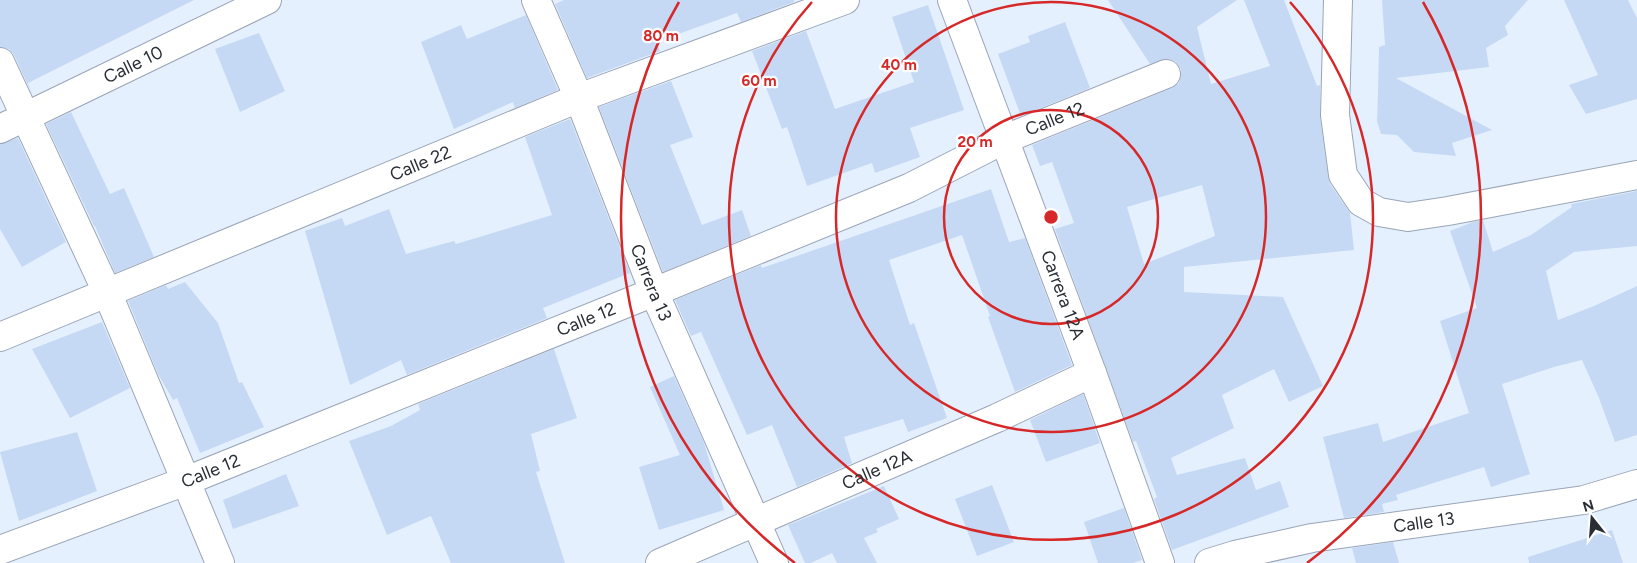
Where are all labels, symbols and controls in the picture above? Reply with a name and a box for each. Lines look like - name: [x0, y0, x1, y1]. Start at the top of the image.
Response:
- text: 80 m: [643, 27, 679, 45]
- street label: Calle 10: [100, 41, 167, 88]
- text: 40 m: [881, 56, 917, 74]
- text: 60 m: [741, 72, 777, 90]
- street label: Calle 12: [1022, 97, 1088, 141]
- text: 20 m: [957, 133, 993, 151]
- street label: Calle 22: [387, 141, 455, 186]
- centre of rings: [1042, 208, 1060, 226]
- street label: Carrera 13: [625, 241, 676, 324]
- street label: Carrera 12A: [1036, 247, 1089, 343]
- street label: Calle 12: [553, 298, 619, 341]
- street label: Calle 12A: [838, 445, 915, 494]
- street label: Calle 12: [178, 449, 243, 493]
- north arrow: [1567, 493, 1617, 543]
- text: N: [1581, 496, 1596, 516]
- street label: Calle 13: [1392, 507, 1456, 538]

